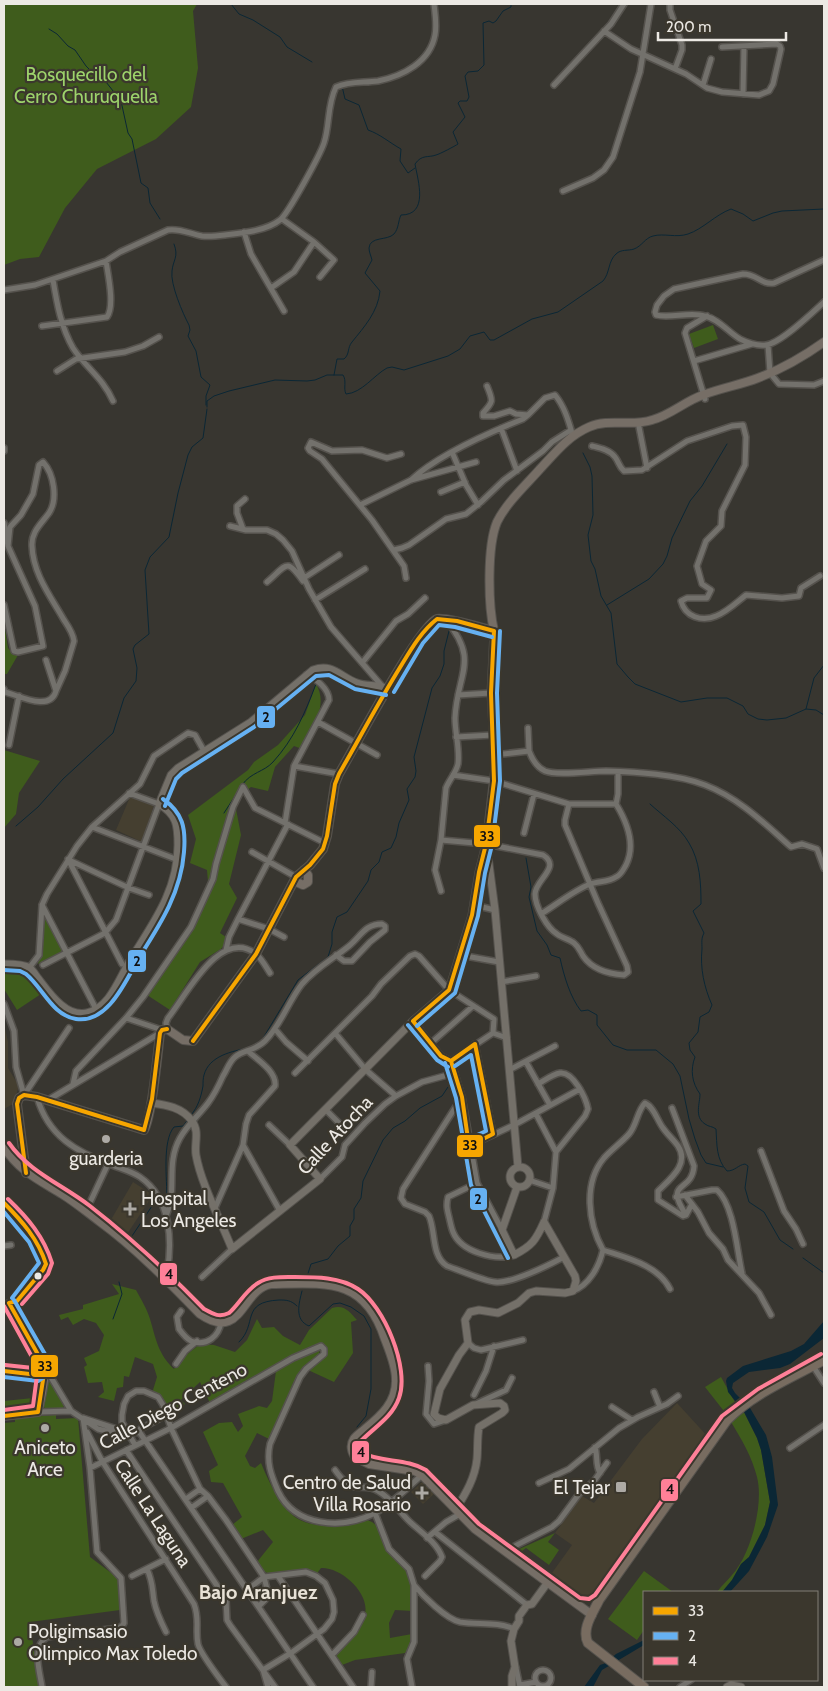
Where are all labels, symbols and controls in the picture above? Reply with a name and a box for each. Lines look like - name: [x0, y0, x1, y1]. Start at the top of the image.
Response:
- scale bar: [658, 10, 786, 42]
- text: 200 m: [666, 18, 711, 36]
- park label: Bosquecillo del Cerro Churuquella: [14, 63, 158, 108]
- line badge: 2: [256, 705, 276, 729]
- text: 2: [262, 708, 270, 726]
- line badge: 33: [473, 824, 501, 848]
- text: 33: [479, 827, 495, 845]
- line badge: 2: [127, 949, 147, 973]
- text: 2: [133, 952, 141, 970]
- street label: Calle Atocha: [293, 1091, 377, 1179]
- marker: guarderia: [100, 1133, 112, 1145]
- line badge: 33: [456, 1134, 484, 1158]
- text: 33: [462, 1136, 478, 1154]
- place label: guarderia: [69, 1147, 143, 1170]
- place label: Hospital Los Angeles: [141, 1187, 237, 1232]
- line badge: 2: [469, 1187, 488, 1211]
- text: 2: [474, 1190, 482, 1208]
- marker: Hospital Los Angeles: [123, 1202, 137, 1216]
- line badge: 4: [159, 1262, 178, 1286]
- text: 4: [165, 1265, 173, 1283]
- unlabelled marker: [33, 1271, 43, 1281]
- line badge: 33: [30, 1354, 59, 1378]
- text: 33: [37, 1357, 53, 1375]
- street label: Calle Diego Centeno: [95, 1357, 251, 1455]
- marker: Aniceto Arce: [39, 1422, 51, 1434]
- place label: Aniceto Arce: [14, 1436, 76, 1481]
- line badge: 4: [351, 1440, 370, 1464]
- text: 4: [357, 1443, 365, 1461]
- street label: Calle La Laguna: [109, 1455, 197, 1571]
- place label: Centro de Salud Villa Rosario: [283, 1471, 411, 1516]
- place label: El Tejar: [553, 1476, 610, 1499]
- line badge: 4: [660, 1478, 679, 1502]
- marker: El Tejar: [614, 1480, 628, 1494]
- text: 4: [666, 1480, 674, 1498]
- marker: Centro de Salud Villa Rosario: [415, 1486, 429, 1500]
- district label: Bajo Aranjuez: [199, 1580, 318, 1604]
- legend: [643, 1591, 818, 1681]
- text: 33: [688, 1602, 704, 1620]
- place label: Poligimsasio Olimpico Max Toledo: [28, 1620, 197, 1665]
- text: 2: [688, 1627, 696, 1645]
- marker: Poligimsasio Olimpico Max Toledo: [12, 1636, 24, 1648]
- text: 4: [688, 1652, 697, 1670]

